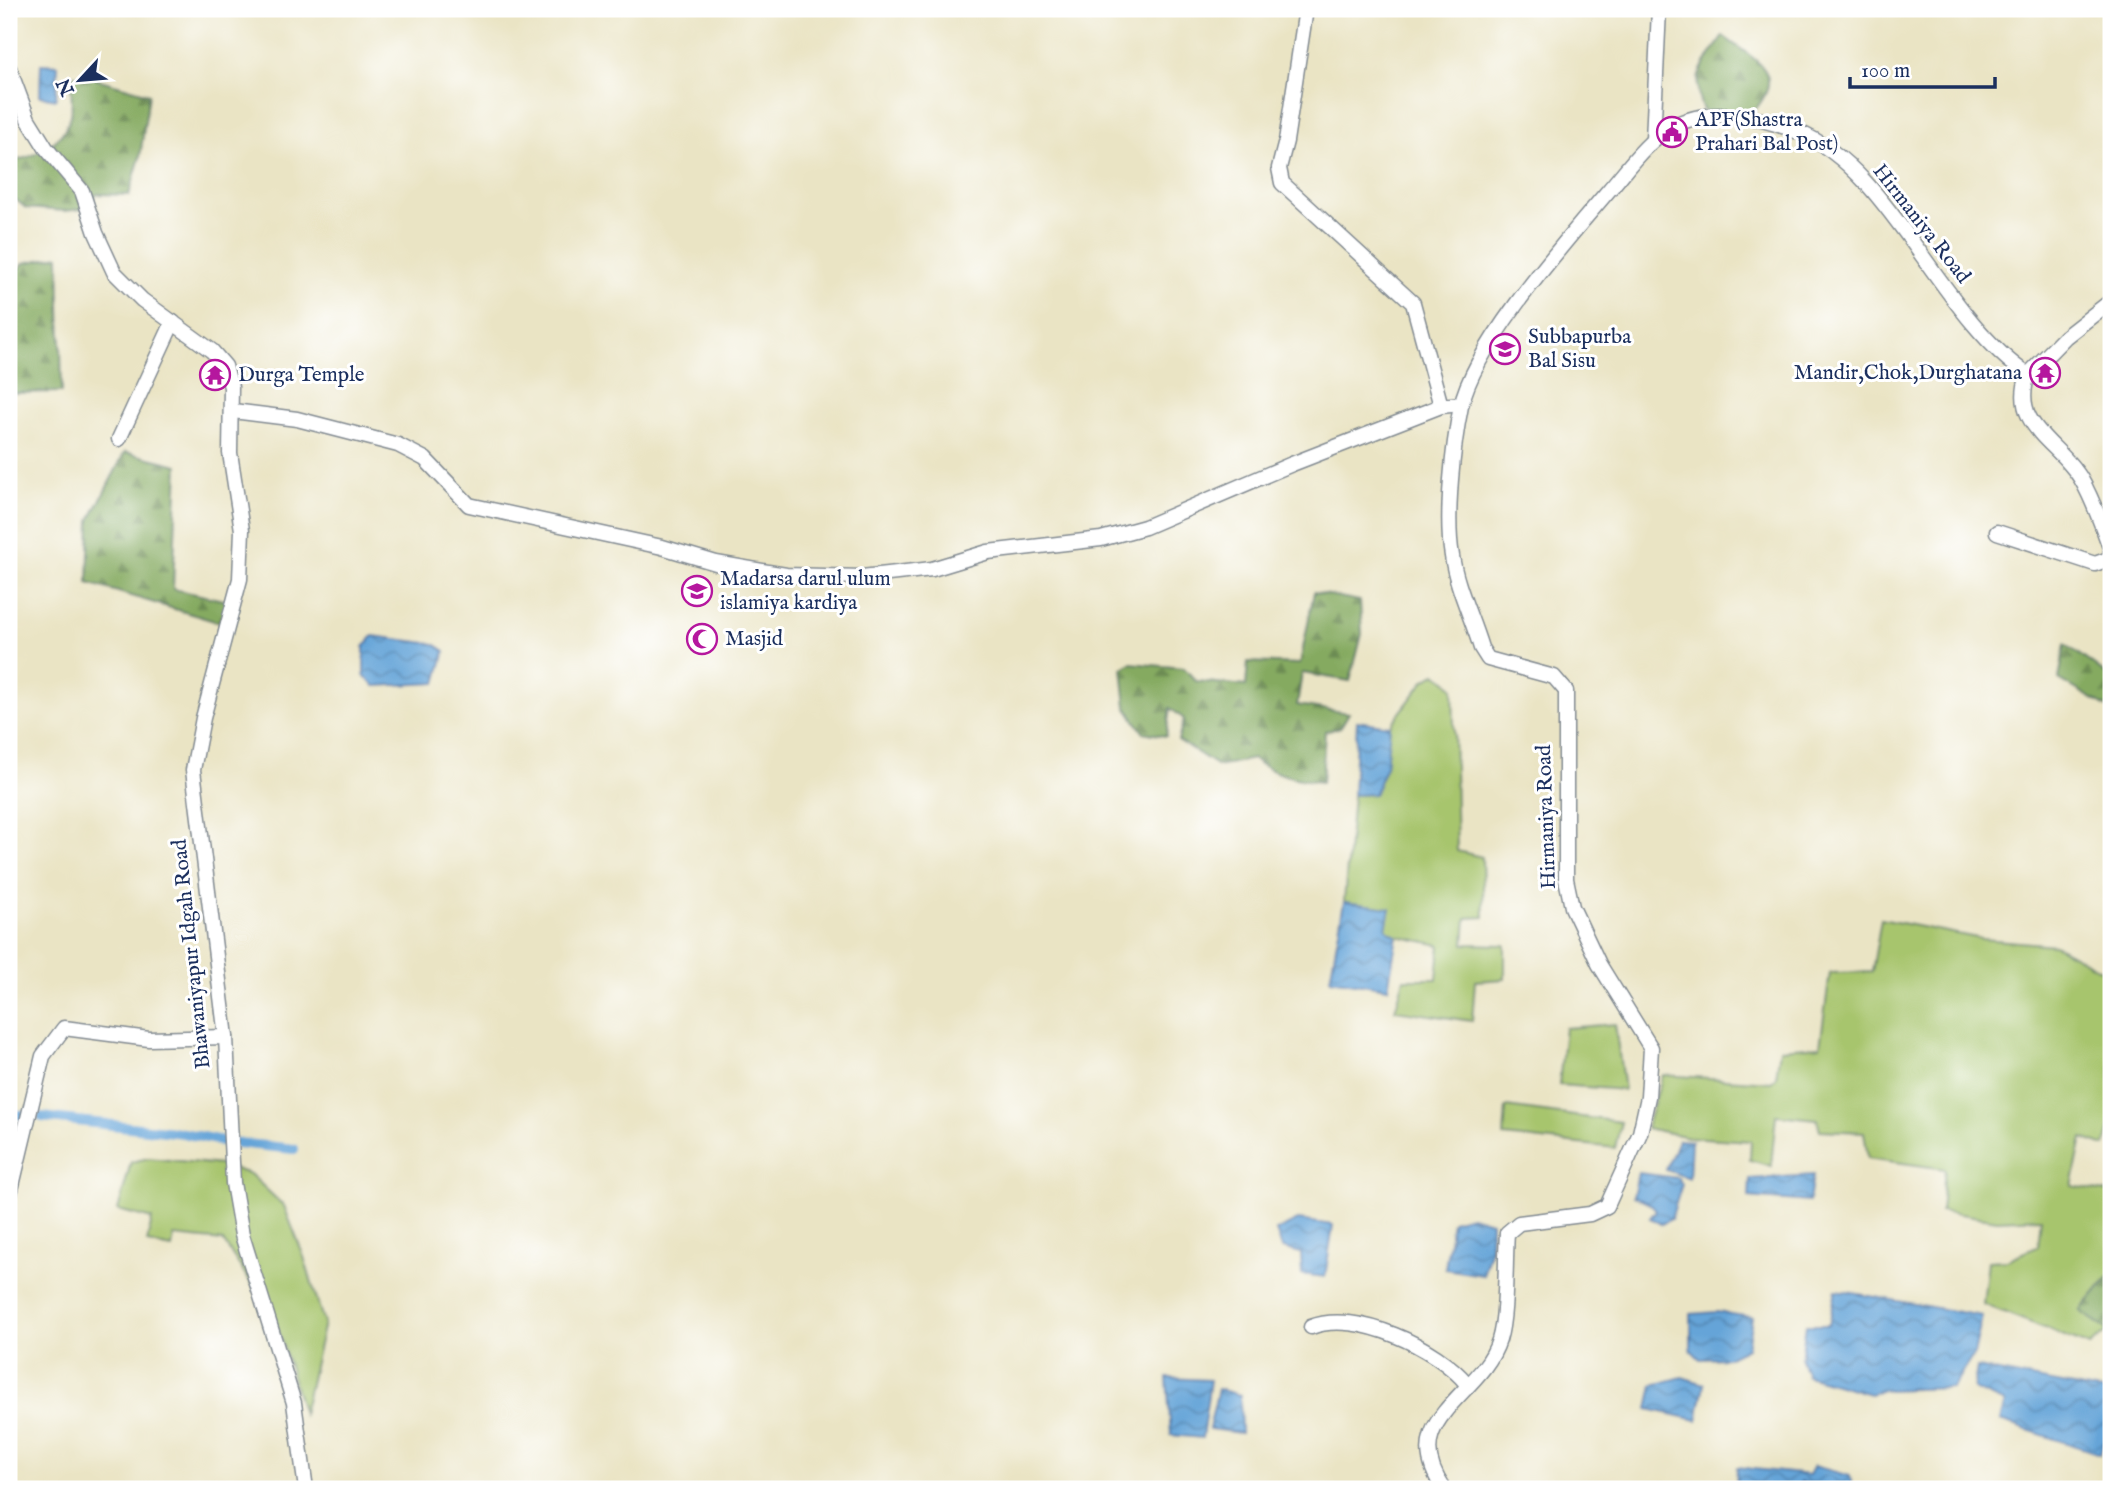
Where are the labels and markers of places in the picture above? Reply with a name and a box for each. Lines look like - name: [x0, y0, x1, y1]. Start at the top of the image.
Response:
- place label: APF(Shastra Prahari Bal Post): [1694, 107, 1838, 158]
- public building icon: APF(Shastra Prahari Bal Post): [1655, 115, 1689, 149]
- place label: Subbapurba Bal Sisu: [1528, 324, 1632, 375]
- school or university icon: Subbapurba Bal Sisu: [1488, 332, 1522, 366]
- temple icon: Mandir,Chok,Durghatana: [2028, 356, 2062, 390]
- temple icon: Durga Temple: [198, 358, 232, 392]
- place label: Mandir,Chok,Durghatana: [1794, 360, 2023, 387]
- place label: Durga Temple: [238, 362, 365, 389]
- place label: Madarsa darul ulum islamiya kardiya: [720, 566, 891, 617]
- school or university icon: Madarsa darul ulum islamiya kardiya: [680, 574, 714, 608]
- mosque icon: Masjid: [685, 622, 719, 656]
- place label: Masjid: [725, 626, 784, 653]

